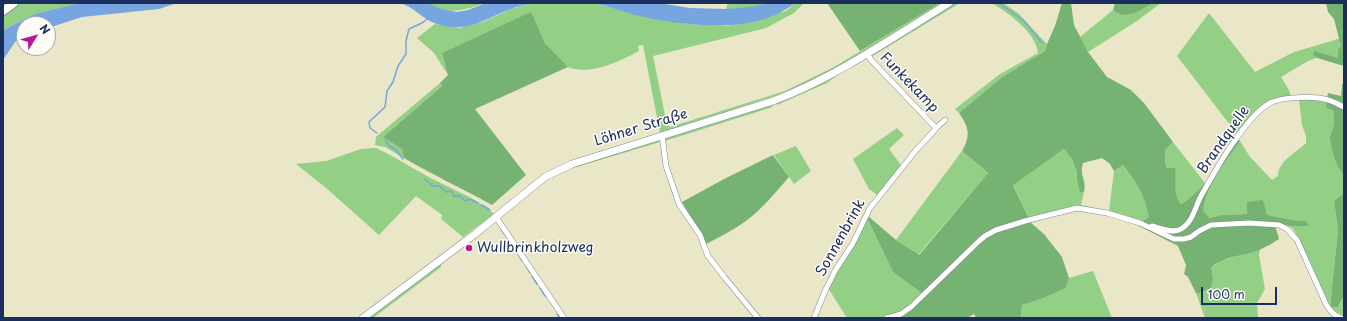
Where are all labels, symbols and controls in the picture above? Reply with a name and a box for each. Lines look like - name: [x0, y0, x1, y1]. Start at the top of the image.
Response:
- north arrow: [16, 16, 56, 56]
- text: N: [36, 20, 55, 38]
- street label: Funkekamp: [876, 49, 942, 117]
- street label: Brandquelle: [1195, 103, 1253, 177]
- street label: Löhner Straße: [592, 106, 690, 150]
- street label: Sonnenbrink: [813, 196, 869, 280]
- place label: Wullbrinkholzweg: [477, 240, 594, 256]
- marker: Wullbrinkholzweg: [464, 243, 474, 253]
- scale bar: [1203, 279, 1279, 305]
- text: 100 m: [1208, 285, 1245, 303]

